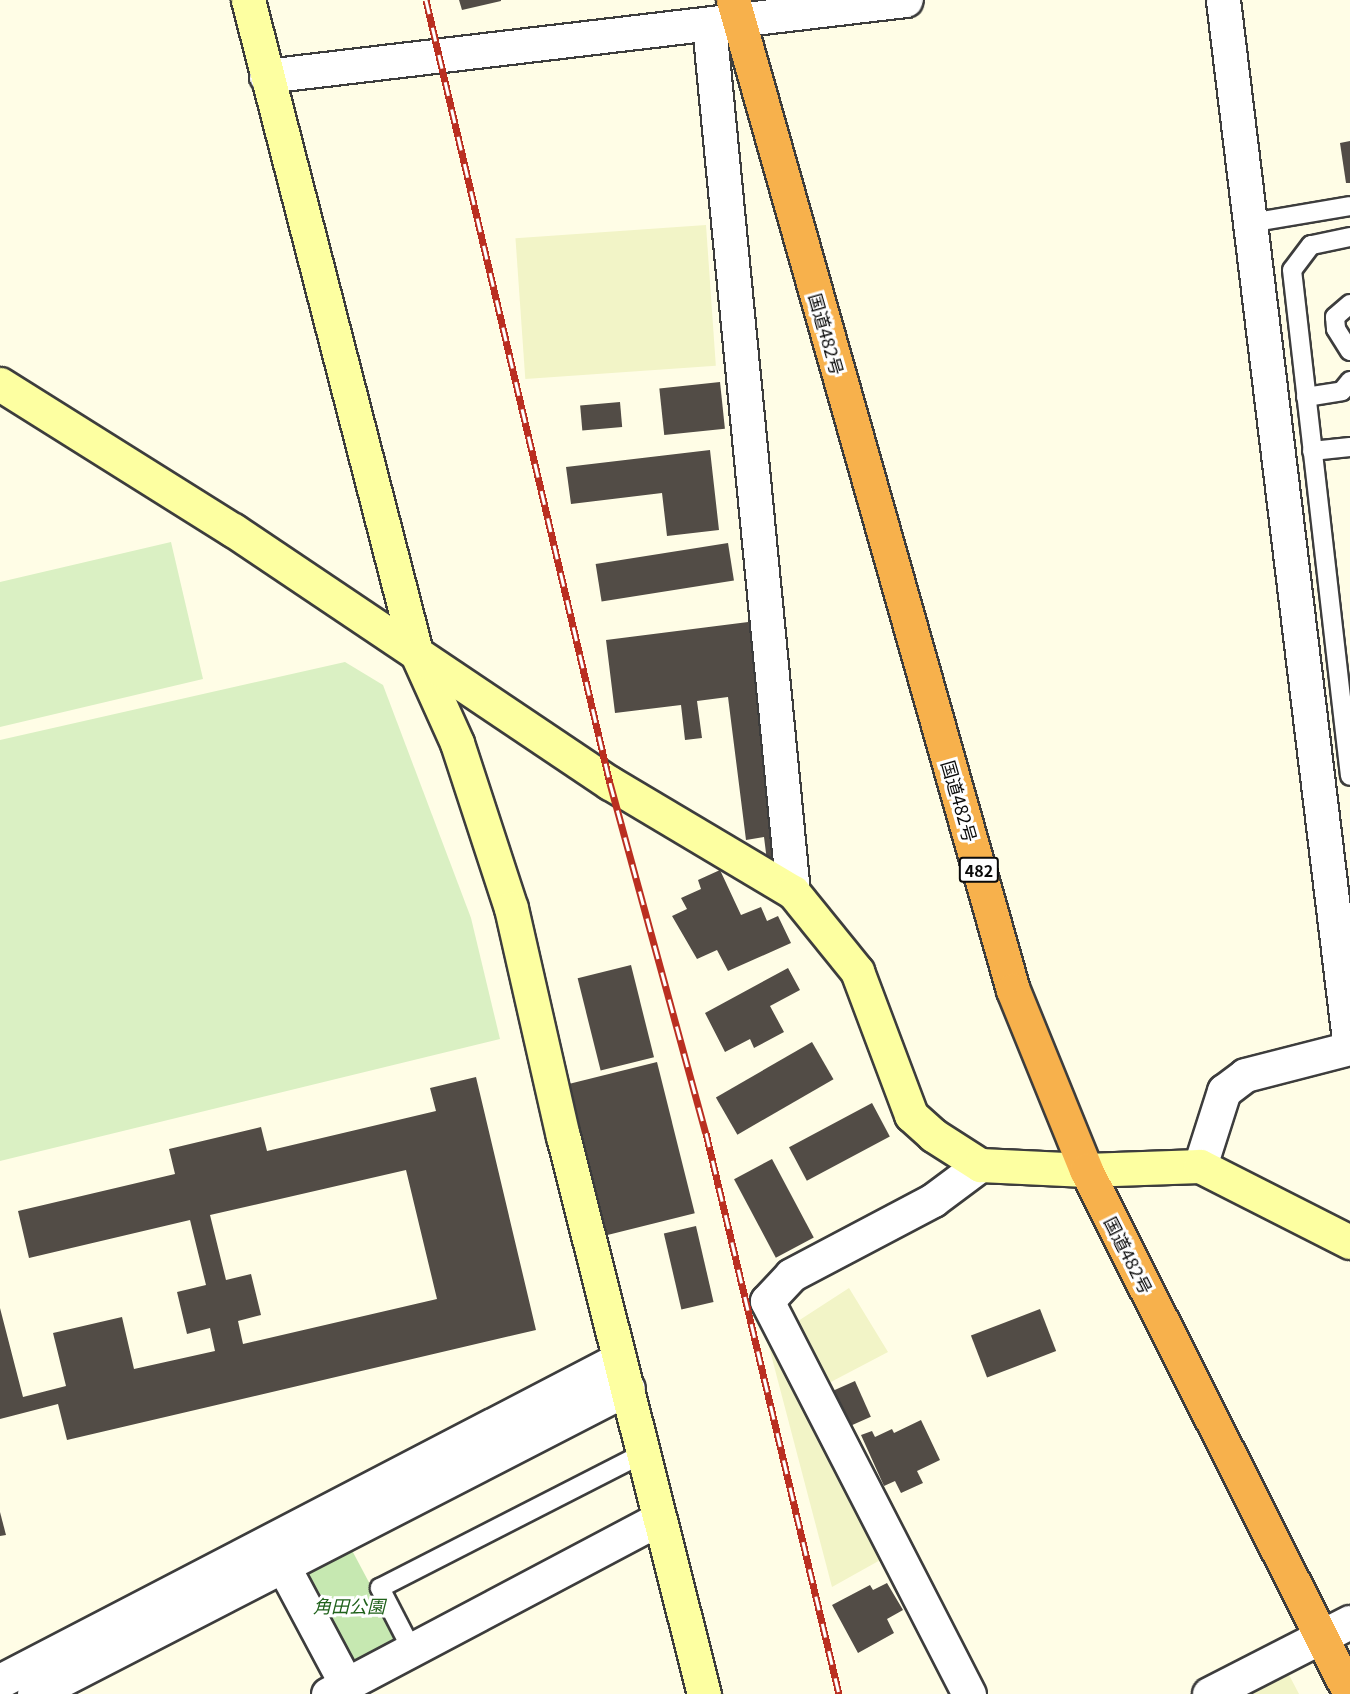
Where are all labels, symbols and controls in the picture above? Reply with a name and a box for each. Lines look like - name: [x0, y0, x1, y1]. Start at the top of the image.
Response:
- street label: 国道482号: [805, 291, 849, 377]
- street label: 国道482号: [938, 758, 982, 844]
- road number: 482: [958, 857, 1000, 883]
- street label: 国道482号: [1100, 1213, 1158, 1297]
- park label: 角田公園: [313, 1594, 385, 1616]

